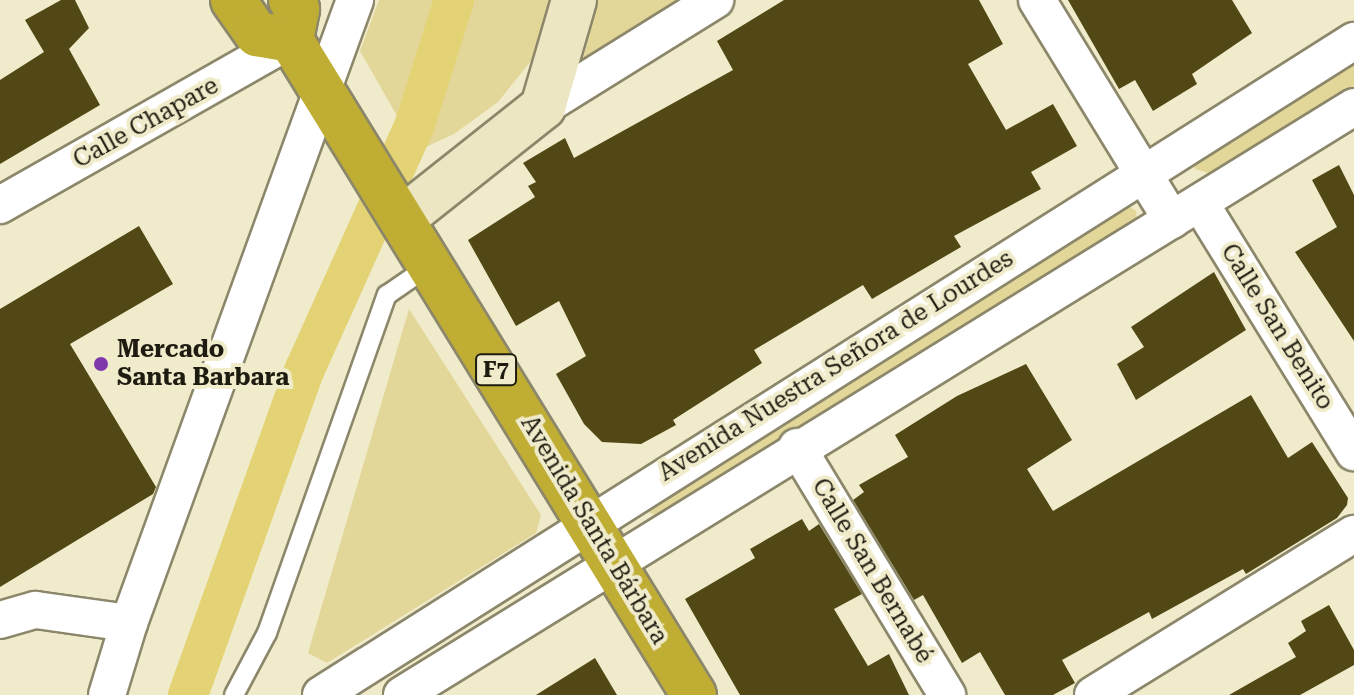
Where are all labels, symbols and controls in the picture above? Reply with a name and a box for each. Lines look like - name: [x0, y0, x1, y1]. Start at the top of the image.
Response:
- street label: Calle Chapare: [68, 71, 224, 175]
- street label: Calle San Benito: [1214, 239, 1340, 415]
- street label: Avenida Nuestra Señora de Lourdes: [653, 244, 1019, 488]
- place label: Mercado Santa Barbara: [117, 336, 289, 392]
- road number: F7: [474, 352, 518, 388]
- marker: Mercado Santa Barbara: [92, 355, 110, 373]
- street label: Avenida Santa Bárbara: [514, 411, 674, 649]
- street label: Calle San Bernabé: [806, 473, 938, 669]

